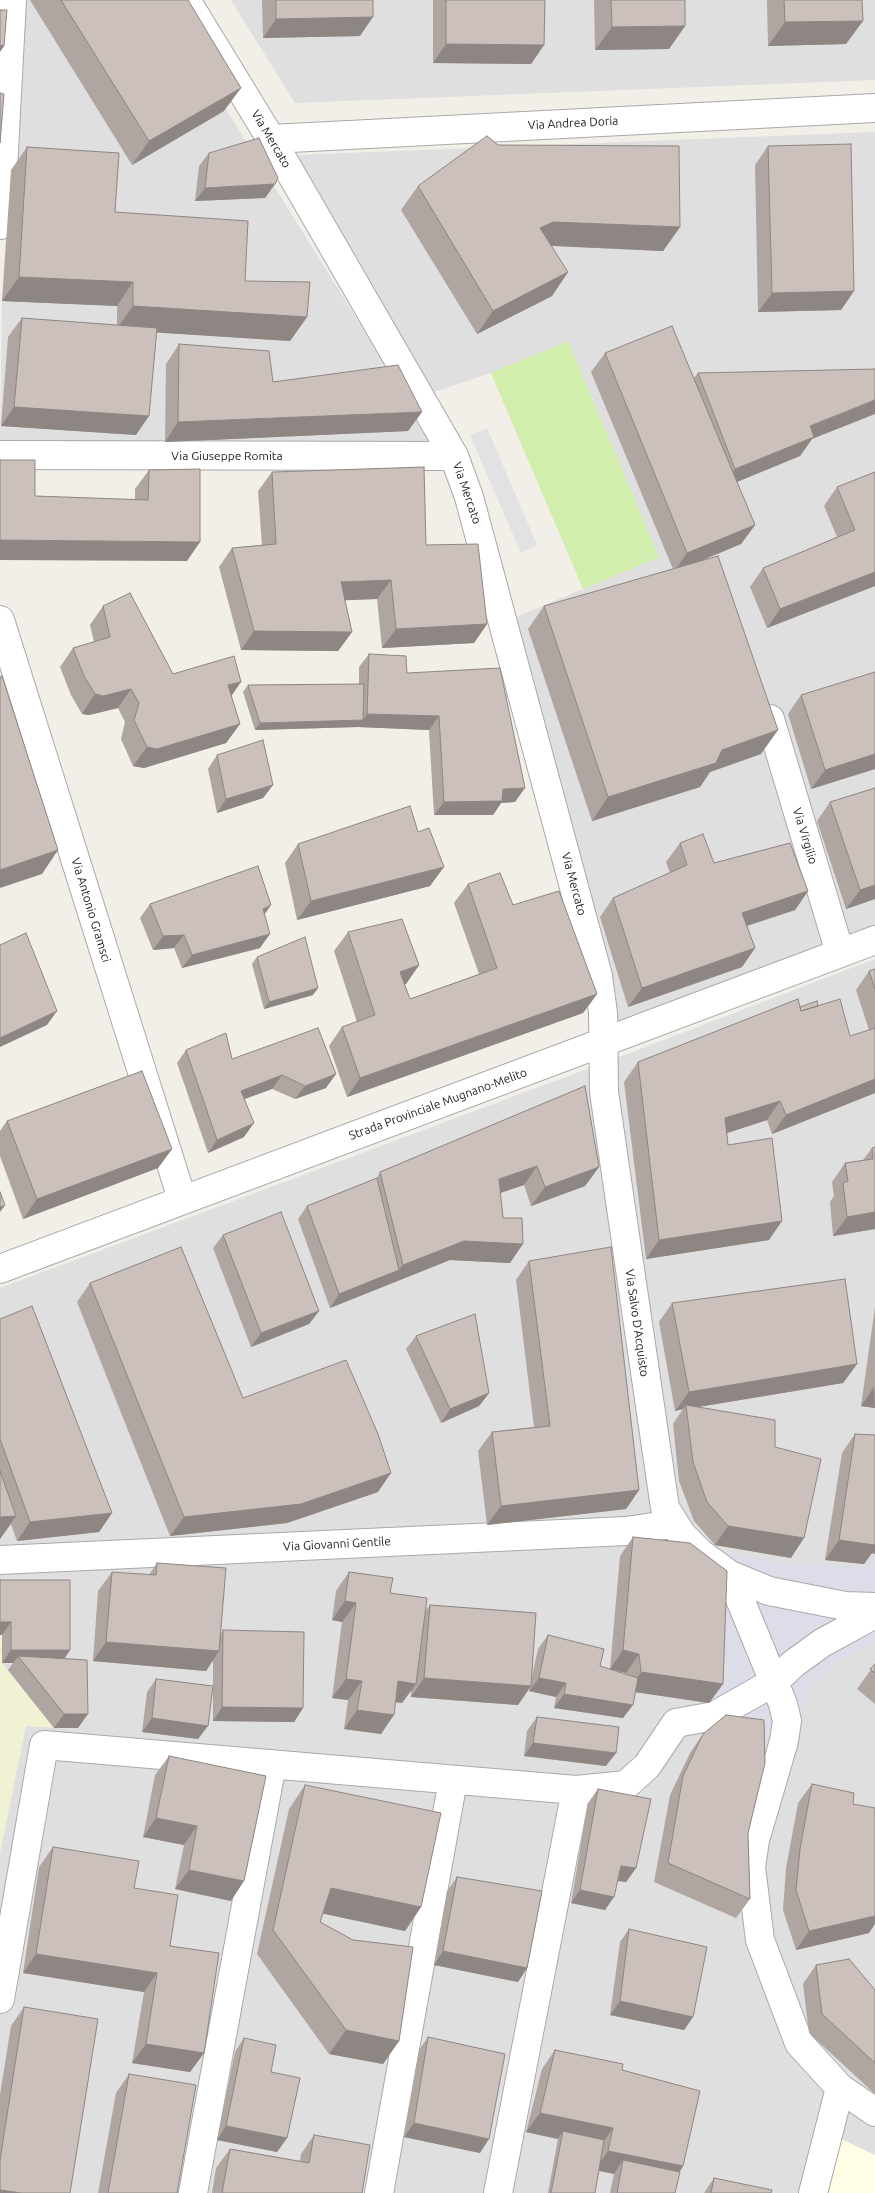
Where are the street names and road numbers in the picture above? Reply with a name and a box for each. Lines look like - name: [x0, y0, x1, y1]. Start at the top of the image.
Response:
- street label: Via Mercato: [248, 107, 294, 171]
- street label: Via Andrea Doria: [527, 113, 619, 133]
- street label: Via Giuseppe Romita: [171, 449, 283, 463]
- street label: Via Mercato: [450, 460, 484, 526]
- street label: Via Virgilio: [790, 806, 820, 866]
- street label: Via Mercato: [559, 851, 589, 917]
- street label: Via Antonio Gramsci: [68, 856, 114, 964]
- street label: Strada Provinciale Mugnano-Melito: [347, 1065, 529, 1143]
- street label: Via Salvo D'Acquisto: [622, 1268, 652, 1378]
- street label: Via Giovanni Gentile: [283, 1534, 391, 1554]

